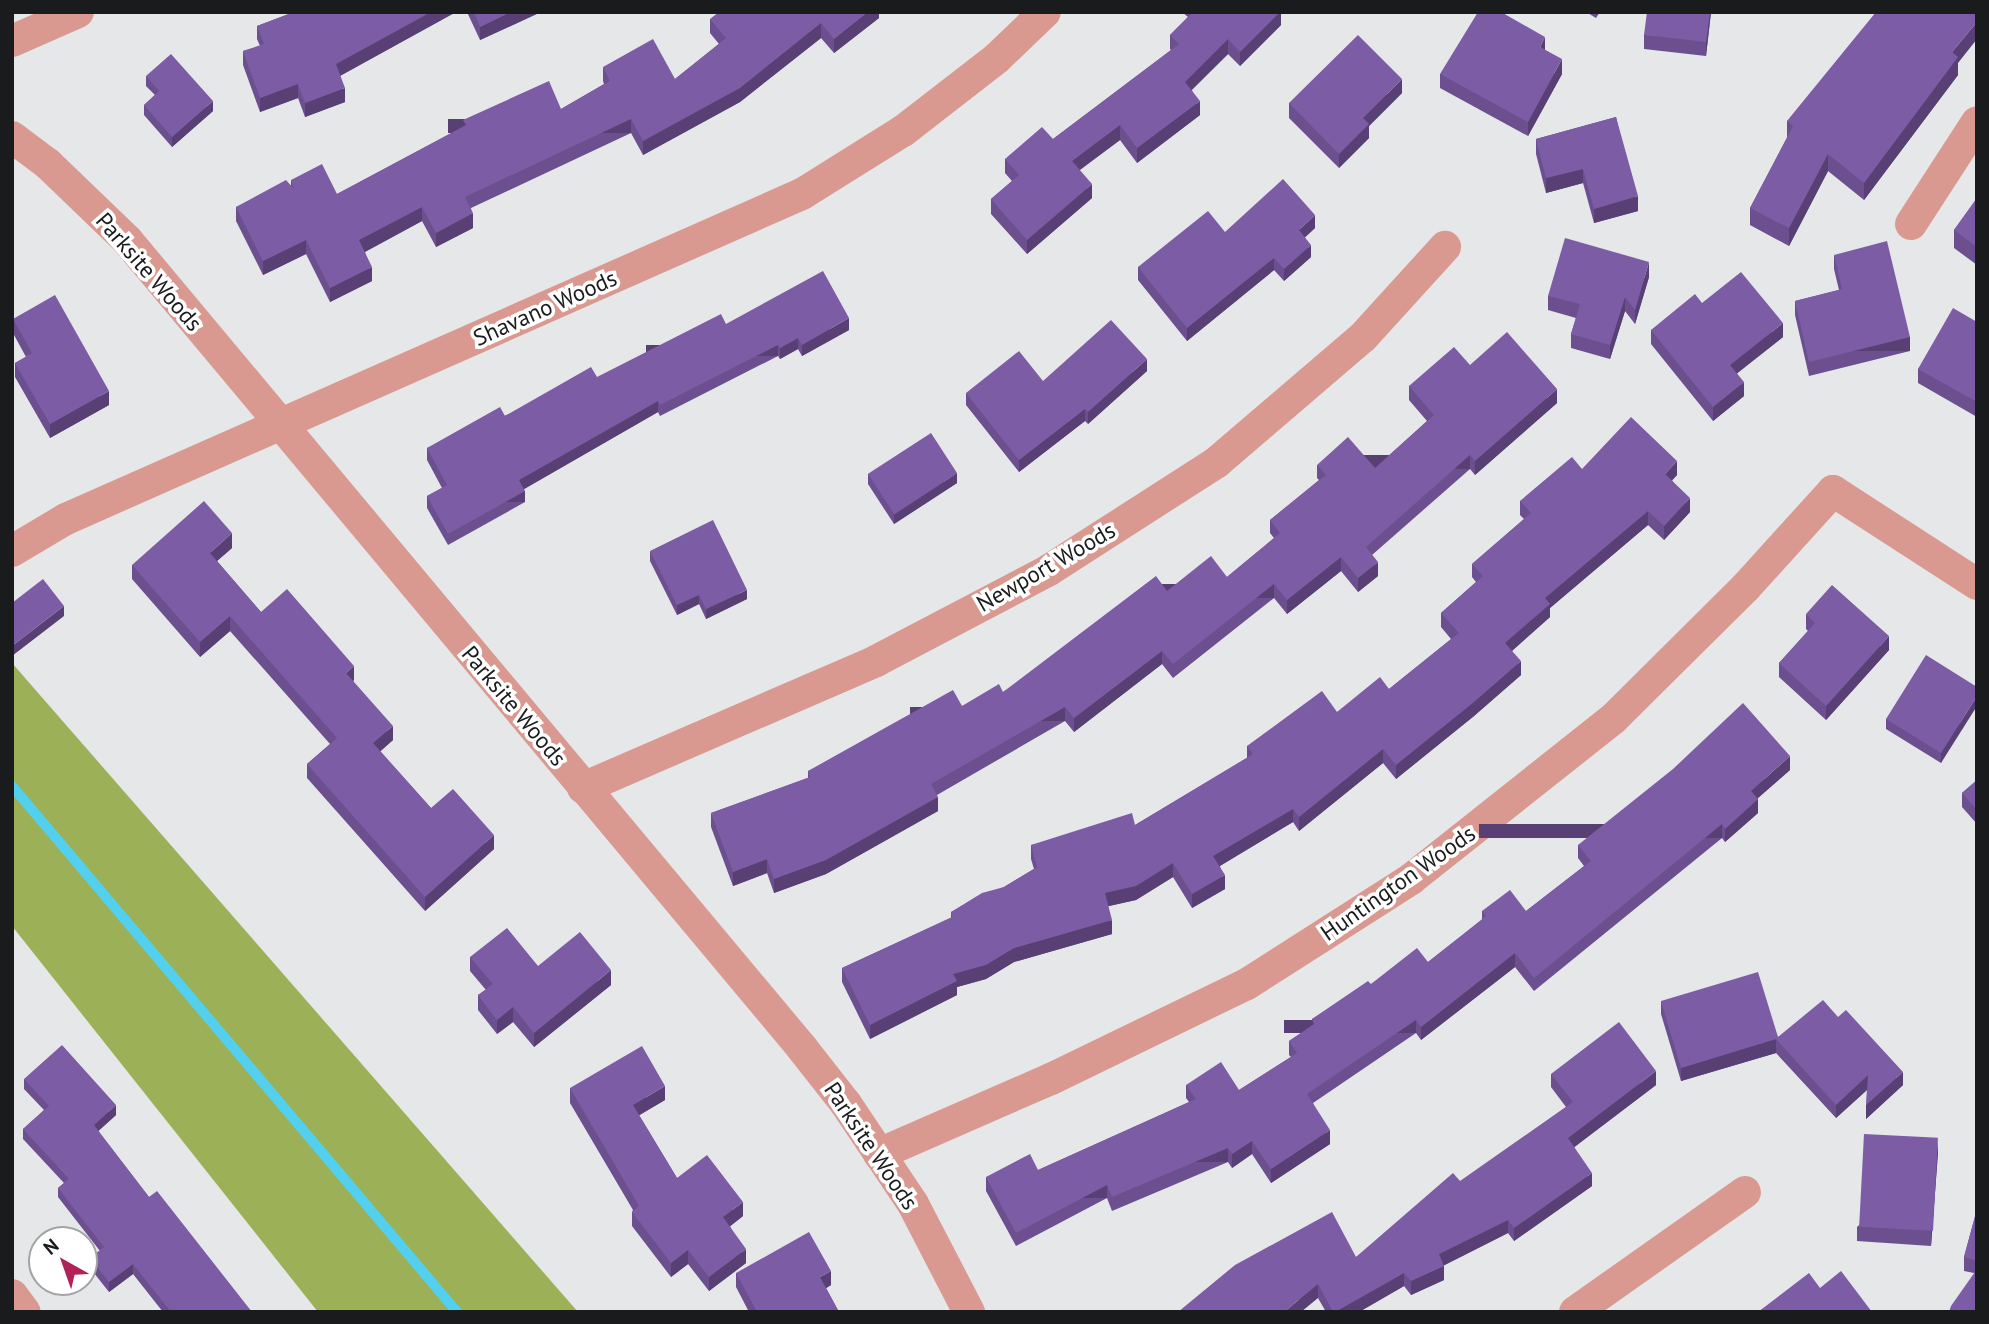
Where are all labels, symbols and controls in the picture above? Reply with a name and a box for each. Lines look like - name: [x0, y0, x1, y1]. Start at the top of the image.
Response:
- street label: Parksite Woods: [90, 207, 208, 337]
- street label: Shavano Woods: [469, 264, 621, 352]
- street label: Newport Woods: [972, 516, 1120, 618]
- street label: Parksite Woods: [456, 640, 572, 772]
- street label: Huntington Woods: [1315, 819, 1481, 947]
- street label: Parksite Woods: [818, 1077, 924, 1215]
- north arrow: [28, 1226, 98, 1296]
- text: N: [38, 1233, 63, 1260]

